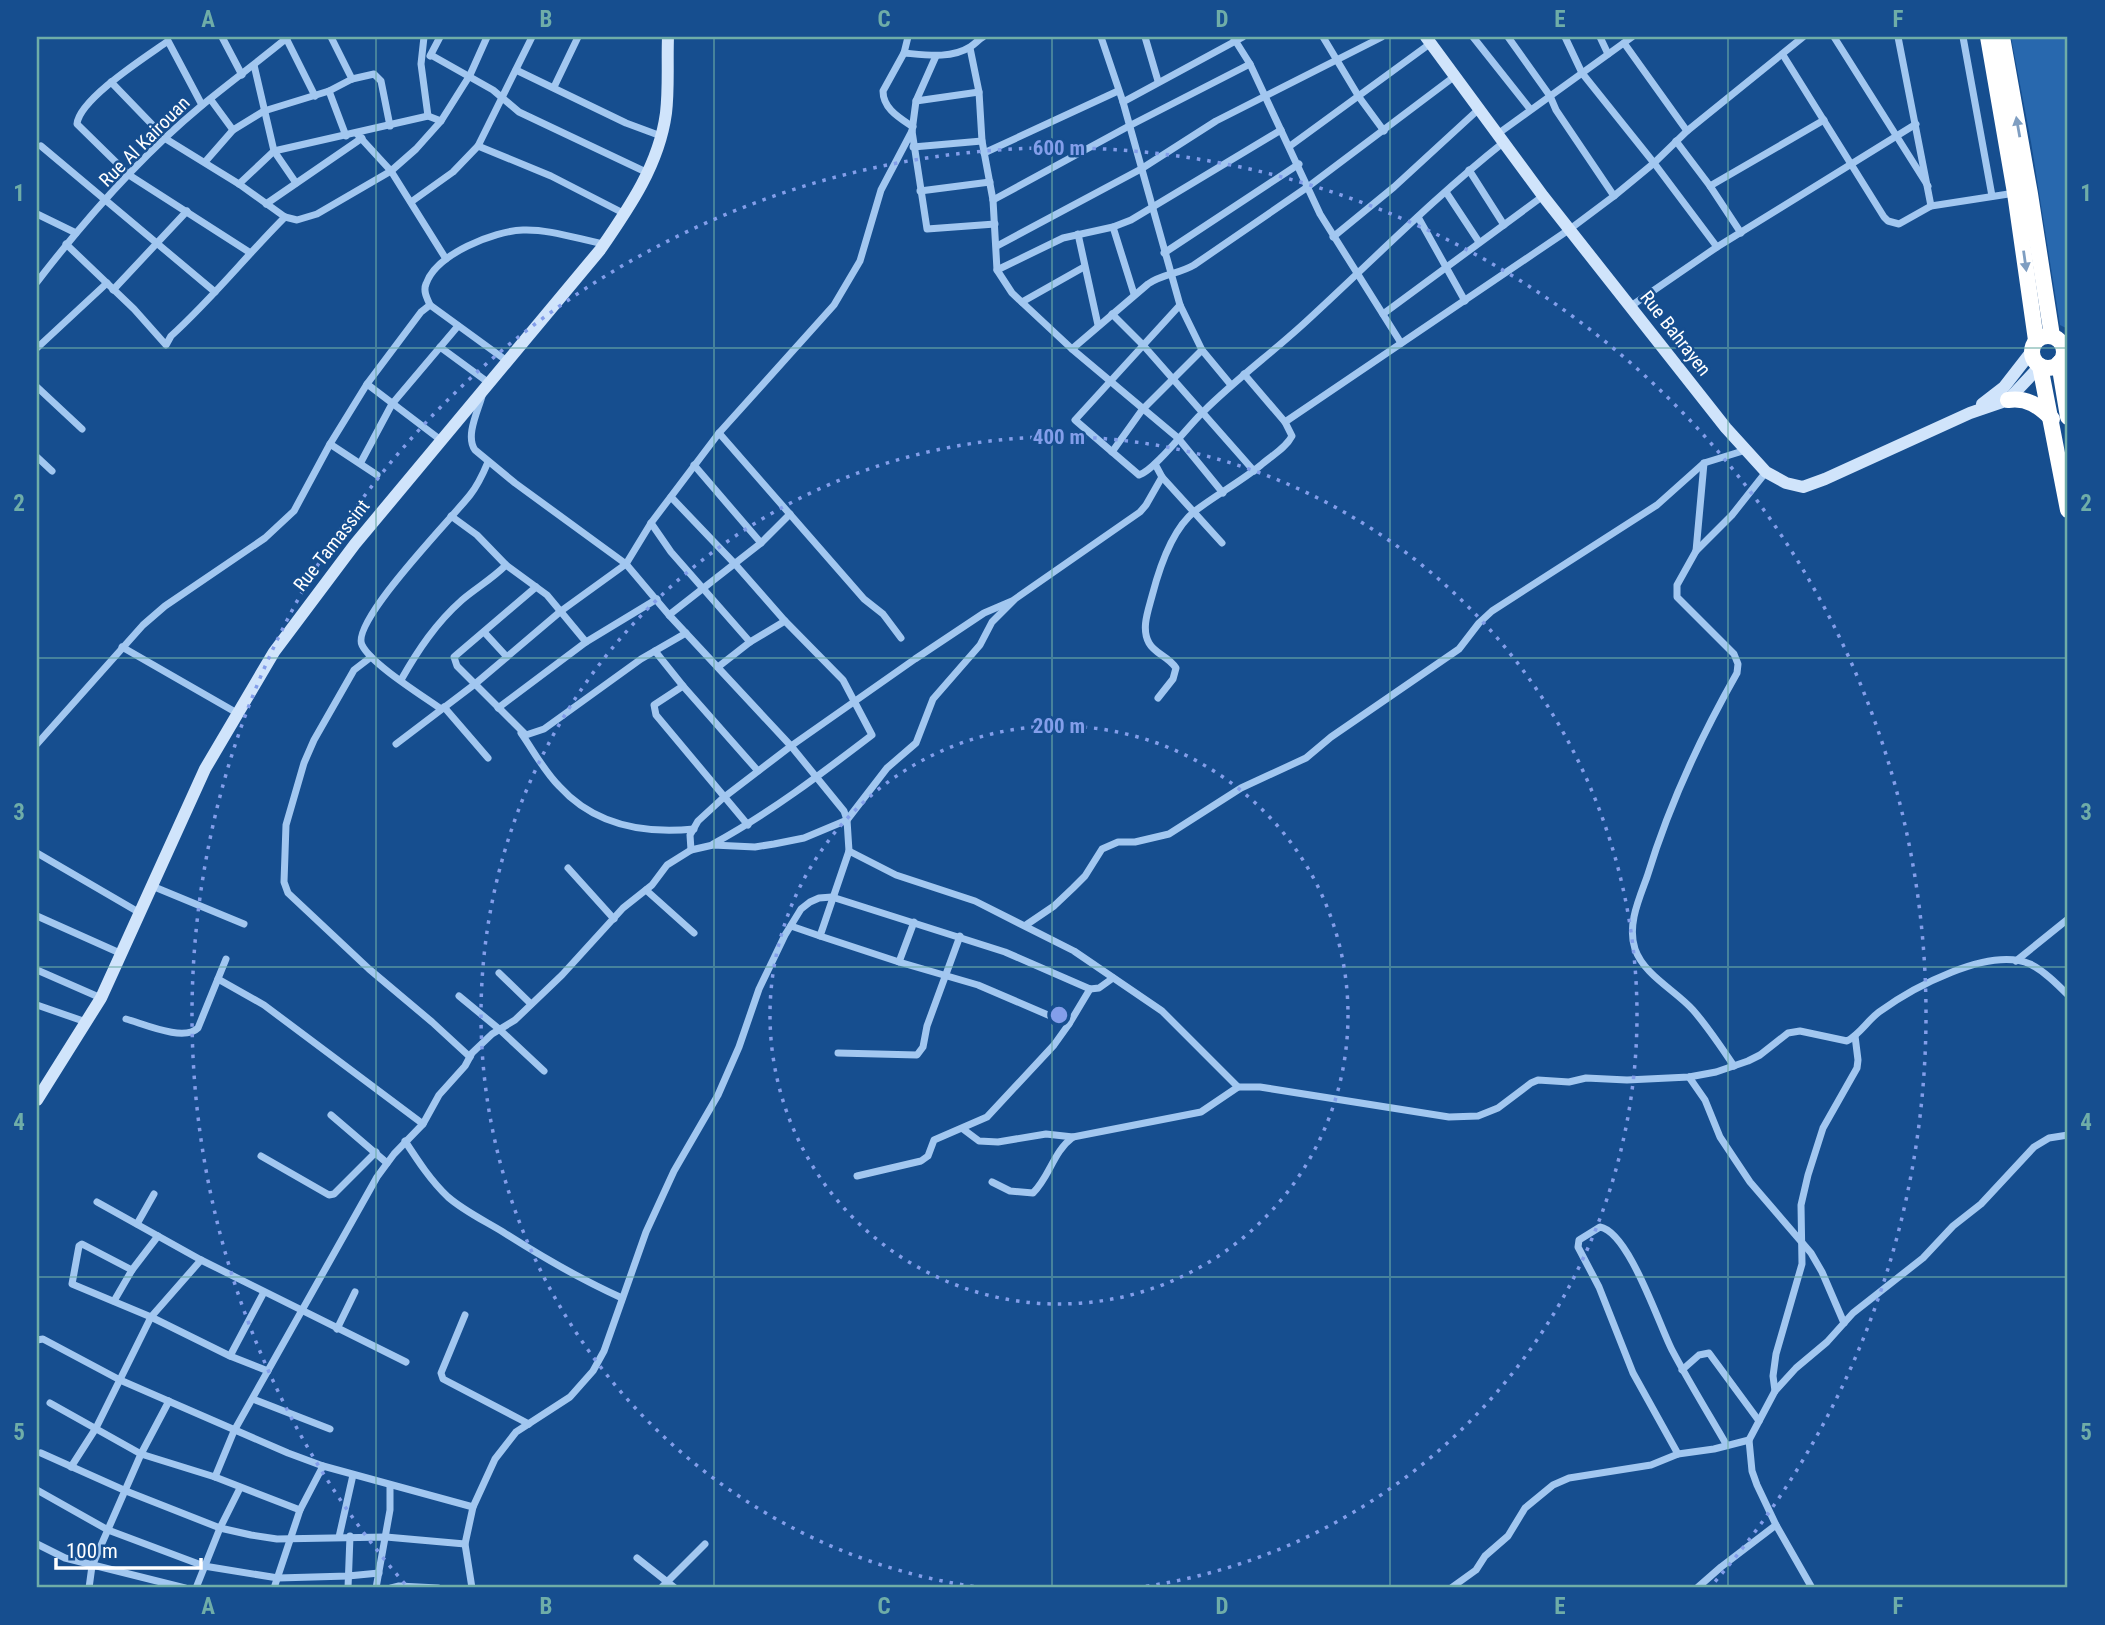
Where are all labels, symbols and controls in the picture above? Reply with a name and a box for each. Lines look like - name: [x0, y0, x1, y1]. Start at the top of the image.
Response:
- text: A: [201, 6, 215, 33]
- text: B: [540, 6, 552, 33]
- text: C: [877, 6, 891, 33]
- text: D: [1216, 6, 1229, 33]
- text: E: [1554, 6, 1566, 33]
- text: F: [1893, 6, 1904, 33]
- street label: Rue Al Kairouan: [94, 91, 194, 191]
- one-way arrow: [2012, 116, 2023, 138]
- text: 600 m: [1033, 136, 1085, 160]
- text: 1: [13, 180, 25, 207]
- text: 1: [2080, 180, 2092, 207]
- one-way arrow: [2019, 250, 2030, 272]
- street label: Rue Bahrayen: [1635, 286, 1716, 380]
- text: 400 m: [1033, 425, 1085, 449]
- text: 2: [13, 490, 25, 517]
- text: 2: [2080, 490, 2092, 517]
- street label: Rue Tamassint: [288, 495, 374, 596]
- text: 200 m: [1033, 714, 1085, 738]
- text: 3: [13, 799, 25, 826]
- text: 3: [2080, 799, 2092, 826]
- centre of rings: [1047, 1003, 1071, 1027]
- text: 4: [13, 1109, 25, 1136]
- text: 4: [2080, 1109, 2092, 1136]
- text: 5: [13, 1419, 25, 1446]
- text: 5: [2080, 1419, 2092, 1446]
- scale bar: [56, 1527, 201, 1571]
- text: 100 m: [66, 1539, 118, 1563]
- text: A: [201, 1593, 215, 1620]
- text: B: [540, 1593, 552, 1620]
- text: C: [877, 1593, 891, 1620]
- text: D: [1216, 1593, 1229, 1620]
- text: E: [1554, 1593, 1566, 1620]
- text: F: [1893, 1593, 1904, 1620]

